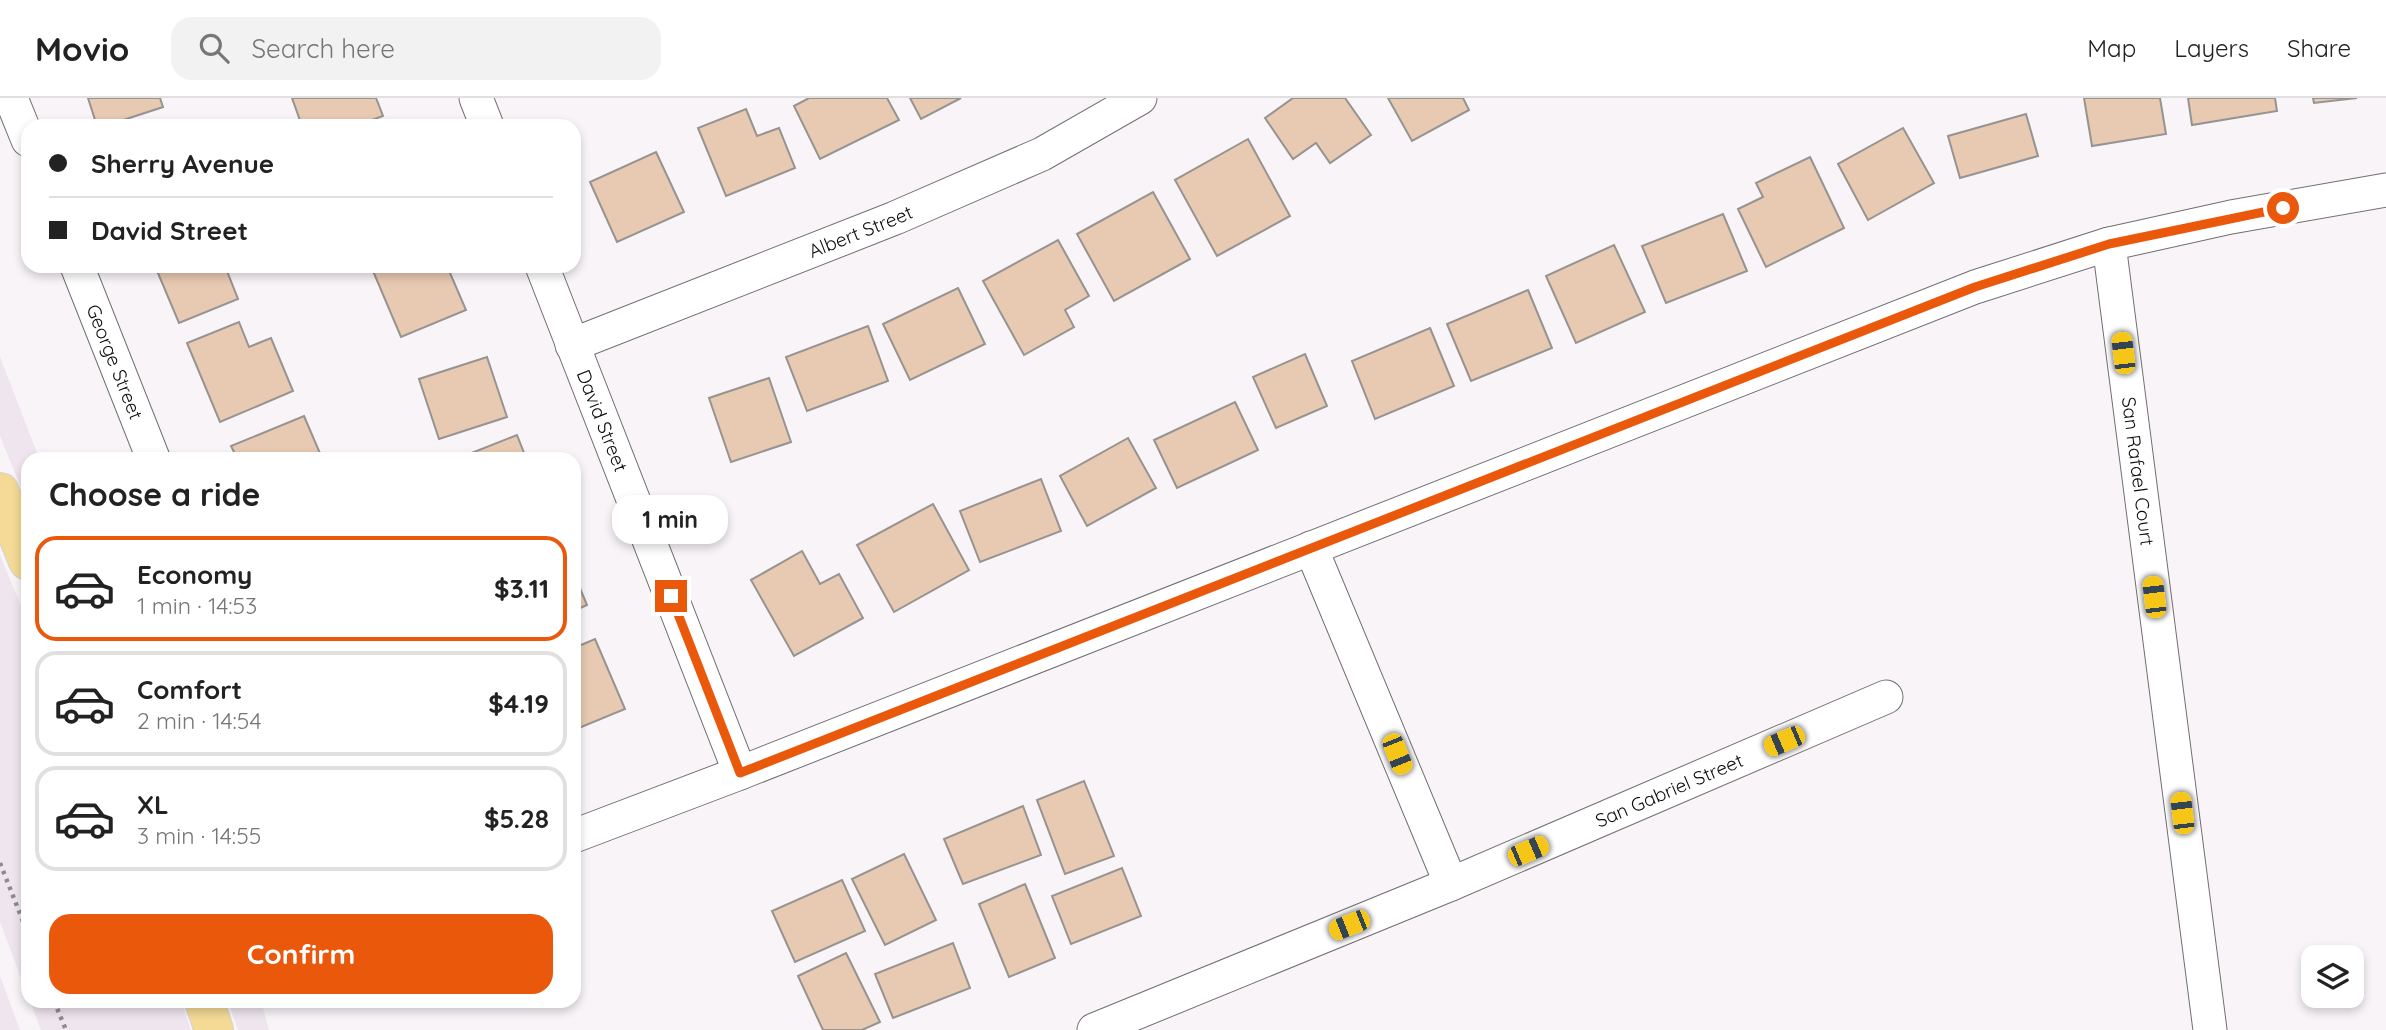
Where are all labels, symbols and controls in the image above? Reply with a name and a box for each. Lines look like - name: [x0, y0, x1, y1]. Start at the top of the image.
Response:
- search box: [171, 17, 661, 80]
- text: Movio: [35, 28, 129, 69]
- icon: search: [195, 29, 233, 67]
- text: Search here: [251, 32, 395, 65]
- text: Map: [2087, 33, 2136, 63]
- text: Layers: [2174, 33, 2249, 63]
- text: Share: [2287, 33, 2351, 63]
- text: Sherry Avenue: [91, 147, 274, 180]
- route start: [2267, 192, 2299, 224]
- street label: Albert Street: [805, 200, 916, 263]
- text: David Street: [91, 214, 248, 247]
- street label: George Street: [81, 301, 149, 423]
- car: [2111, 331, 2136, 375]
- street label: David Street: [572, 366, 633, 475]
- street label: San Rafael Court: [2117, 395, 2160, 547]
- text: Choose a ride: [49, 474, 261, 514]
- callout: 1 min: [613, 494, 729, 544]
- text: 1 min: [642, 505, 698, 534]
- icon: car: [53, 557, 116, 620]
- text: Economy: [137, 558, 252, 591]
- text: $3.11: [494, 572, 549, 605]
- car: [2142, 575, 2167, 619]
- route end: [655, 580, 687, 612]
- text: 1 min · 14:53: [137, 591, 257, 620]
- icon: car: [53, 672, 116, 735]
- text: Comfort: [137, 673, 242, 706]
- text: $4.19: [488, 687, 549, 720]
- text: 2 min · 14:54: [137, 706, 262, 735]
- car: [1761, 723, 1808, 759]
- car: [1380, 731, 1415, 777]
- street label: San Gabriel Street: [1591, 748, 1747, 833]
- icon: car: [53, 787, 116, 850]
- text: XL: [137, 788, 169, 821]
- car: [2170, 791, 2195, 835]
- text: $5.28: [484, 802, 549, 835]
- text: 3 min · 14:55: [137, 821, 261, 850]
- car: [1505, 833, 1552, 869]
- car: [1326, 907, 1373, 943]
- button: Confirm: [49, 914, 553, 994]
- map controls: [2301, 945, 2364, 1008]
- button: layers: [2301, 945, 2364, 1008]

